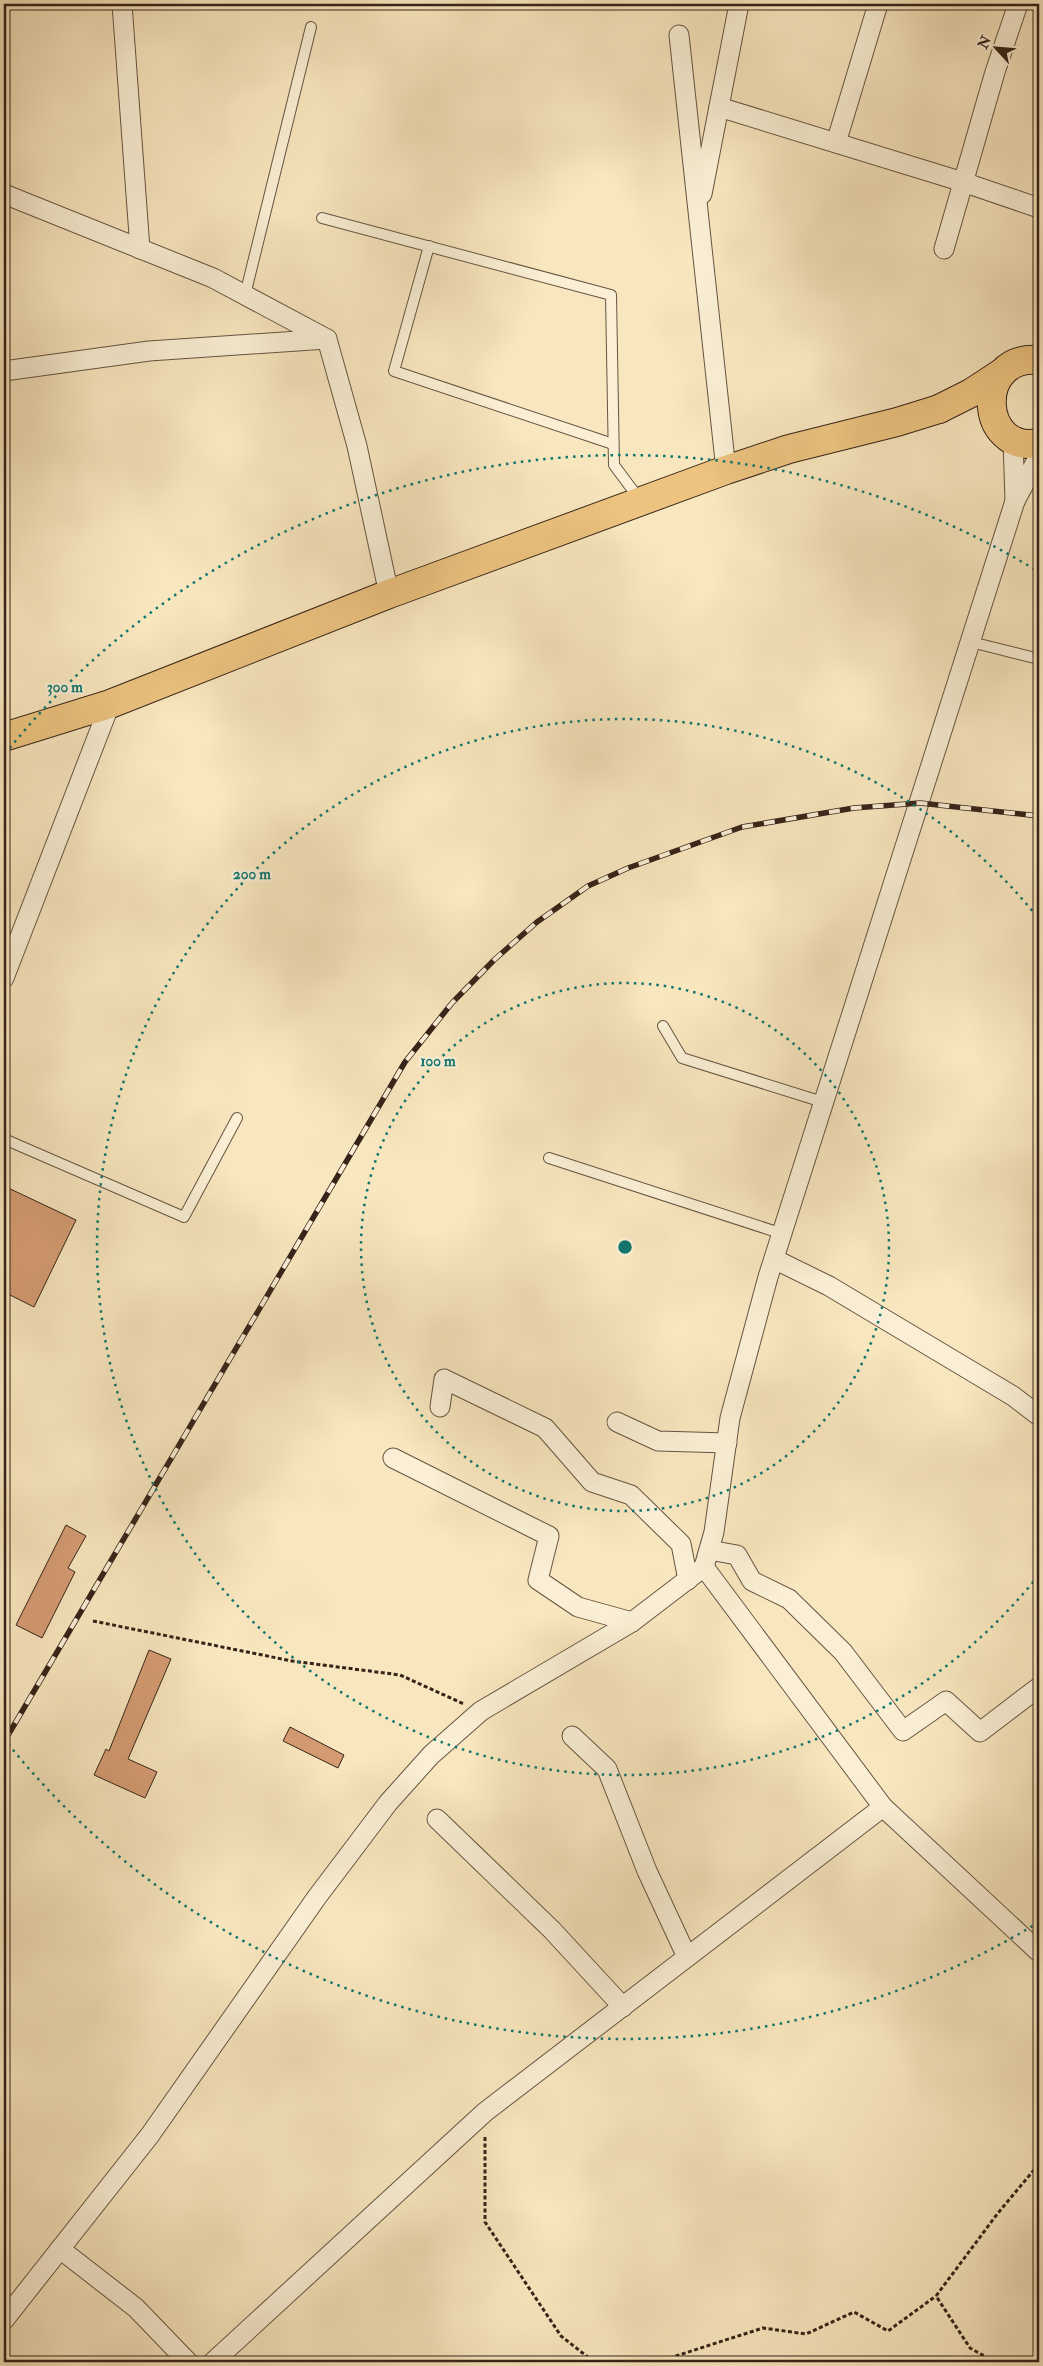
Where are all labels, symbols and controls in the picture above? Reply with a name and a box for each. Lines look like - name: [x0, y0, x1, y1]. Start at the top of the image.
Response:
- north arrow: [970, 22, 1020, 72]
- text: N: [974, 33, 995, 53]
- text: 300 m: [47, 678, 83, 697]
- text: 200 m: [233, 865, 271, 884]
- text: 100 m: [420, 1052, 456, 1071]
- centre of rings: [616, 1238, 634, 1256]

